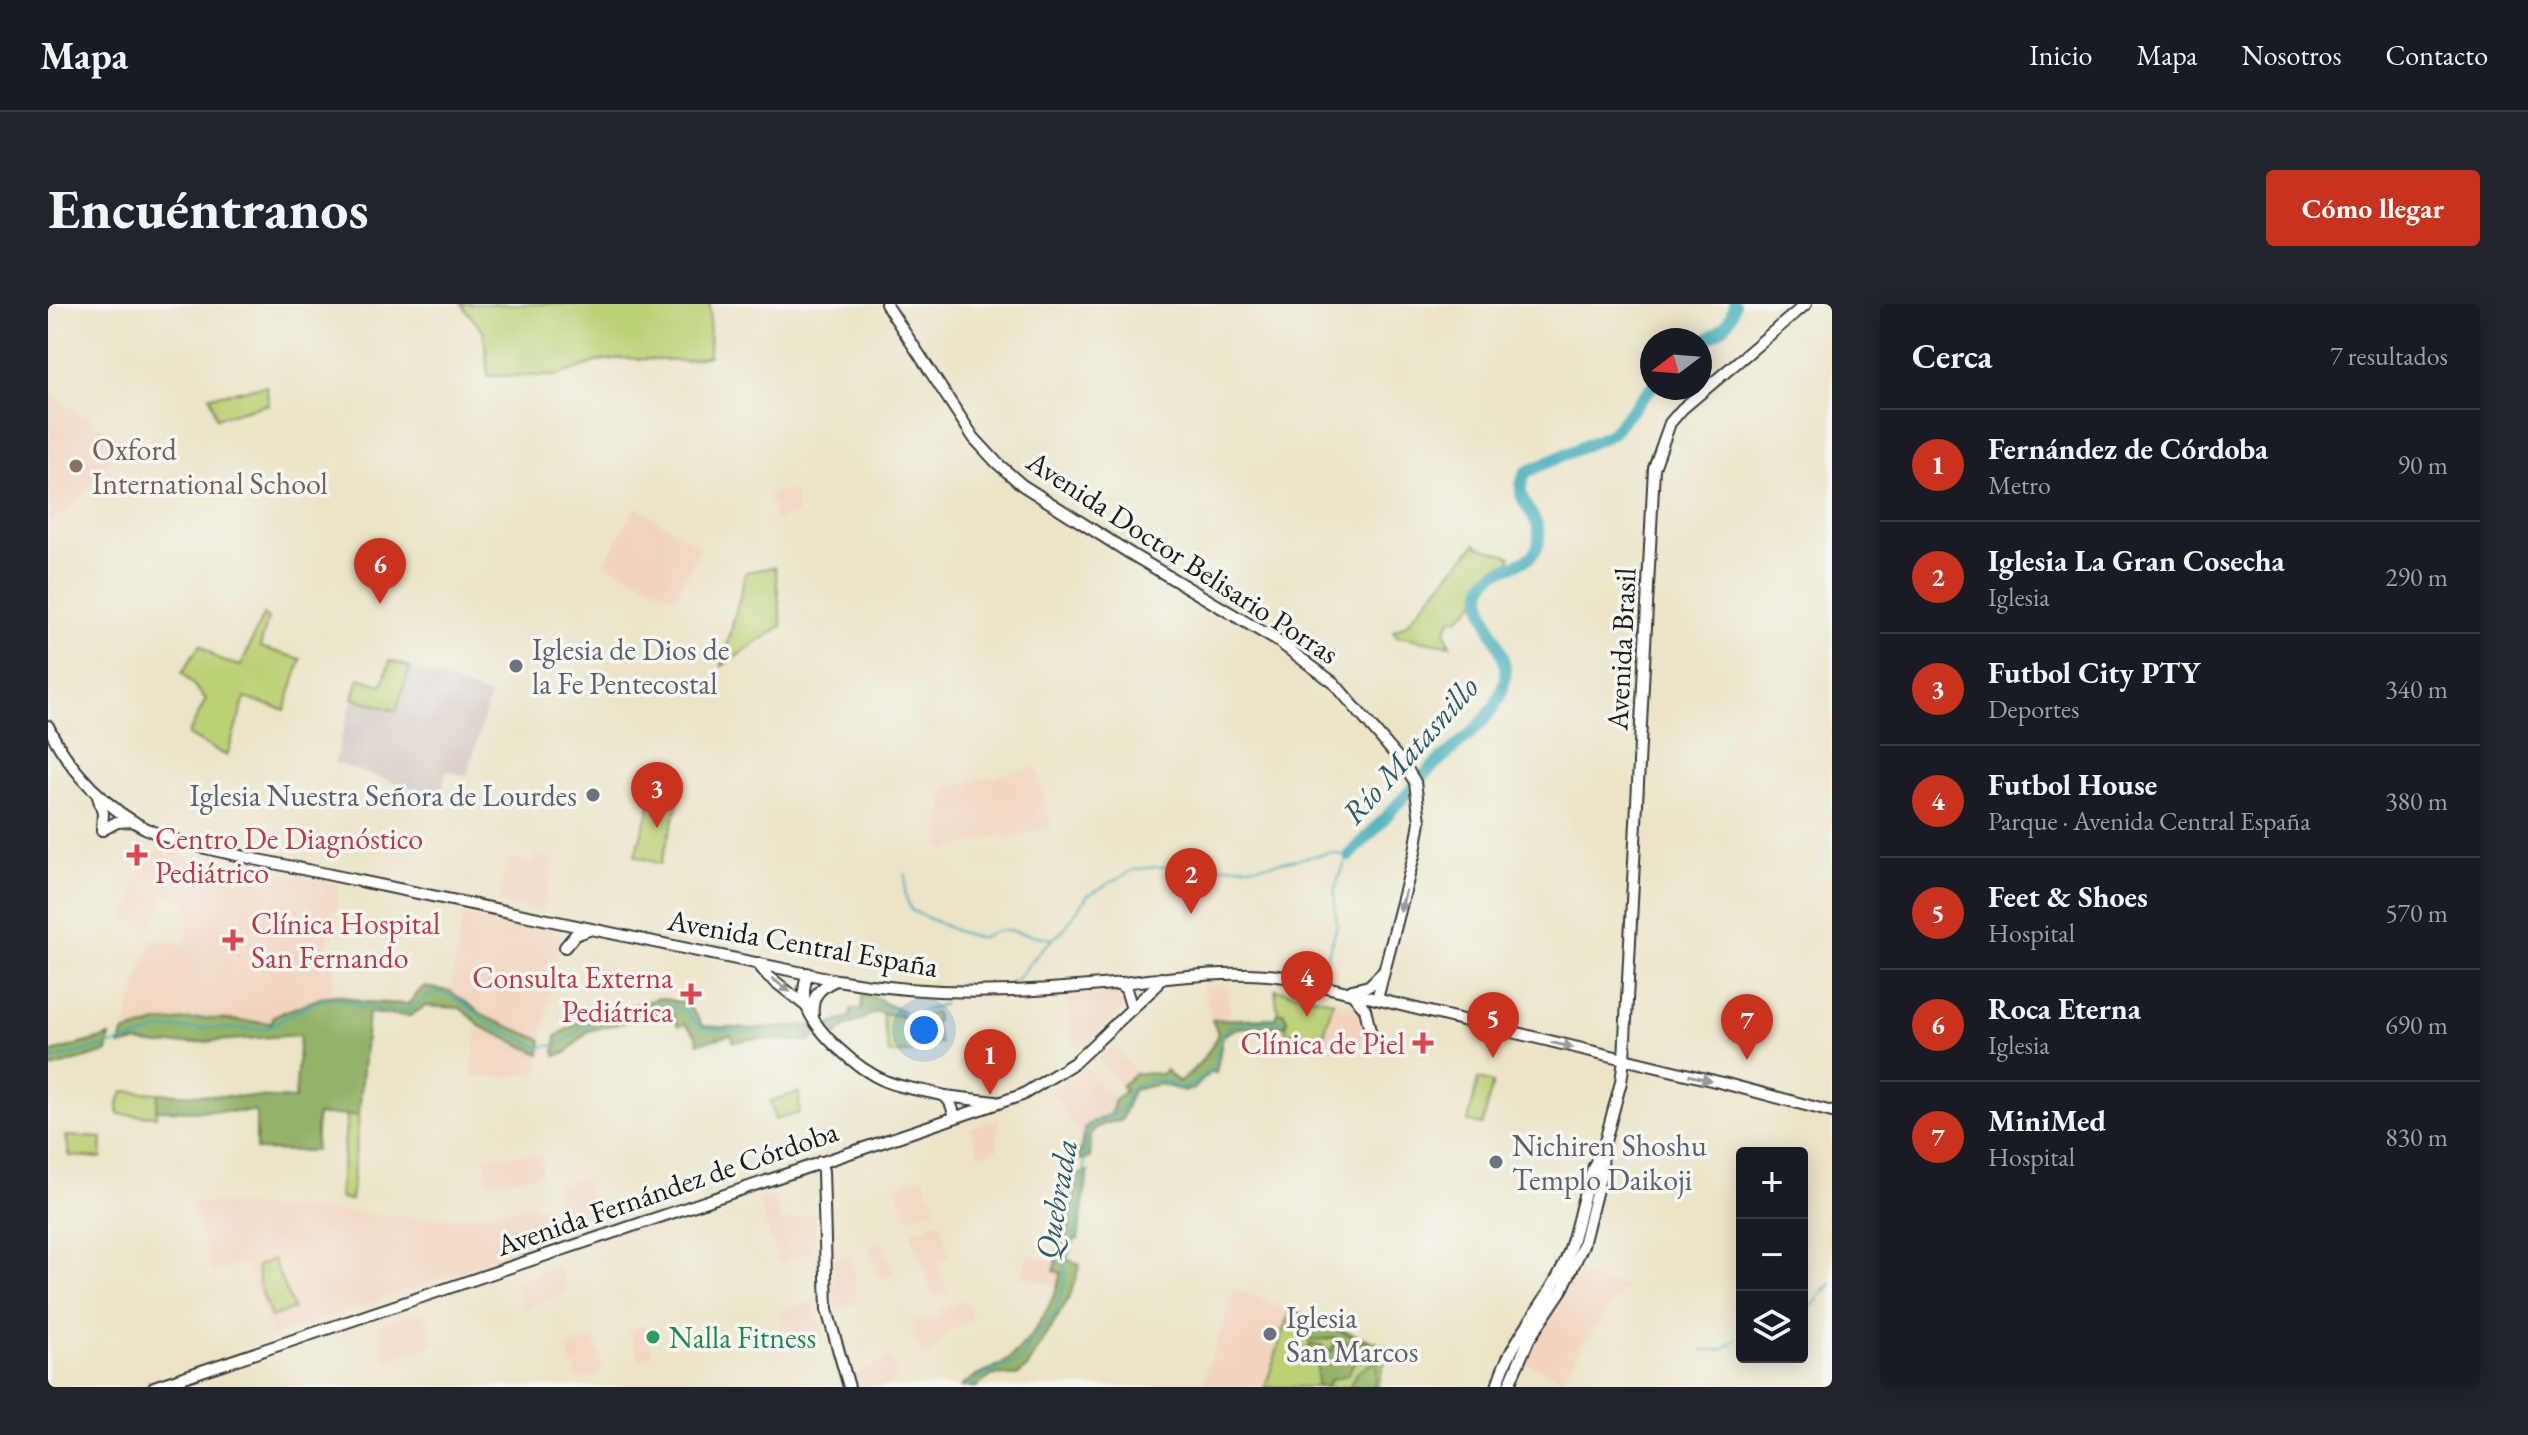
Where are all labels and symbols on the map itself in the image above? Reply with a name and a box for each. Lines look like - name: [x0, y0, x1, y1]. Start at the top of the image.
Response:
- north arrow: [1640, 328, 1712, 400]
- place label: Oxford International School: [92, 430, 328, 503]
- street label: Avenida Doctor Belisario Porras: [1019, 441, 1346, 673]
- marker: Oxford International School: [67, 457, 85, 475]
- pin: 6: [354, 538, 406, 604]
- street label: Avenida Brasil: [1597, 567, 1645, 732]
- place label: Iglesia de Dios de la Fe Pentecostal: [532, 630, 729, 703]
- marker: Iglesia de Dios de la Fe Pentecostal: [507, 657, 525, 675]
- water label: Río Matasnillo: [1332, 667, 1488, 833]
- pin: 3: [631, 762, 683, 828]
- place label: Iglesia Nuestra Señora de Lourdes: [189, 776, 577, 815]
- marker: Iglesia Nuestra Señora de Lourdes: [584, 786, 602, 804]
- place label: Centro De Diagnóstico Pediátrico: [155, 819, 423, 892]
- marker: Centro De Diagnóstico Pediátrico: [126, 844, 148, 866]
- pin: 2: [1165, 848, 1217, 914]
- one-way arrow: [1396, 889, 1408, 914]
- street label: Avenida Central España: [664, 900, 941, 986]
- place label: Clínica Hospital San Fernando: [251, 904, 440, 977]
- marker: Clínica Hospital San Fernando: [222, 929, 244, 951]
- pin: 4: [1281, 951, 1333, 1017]
- place label: Consulta Externa Pediátrica: [472, 958, 673, 1031]
- one-way arrow: [770, 977, 792, 993]
- marker: Consulta Externa Pediátrica: [680, 983, 702, 1005]
- pin: 5: [1467, 992, 1519, 1058]
- pin: 7: [1721, 994, 1773, 1060]
- your location: [904, 1010, 944, 1050]
- place label: Clínica de Piel: [1241, 1024, 1405, 1063]
- pin: 1: [964, 1029, 1016, 1095]
- marker: Clínica de Piel: [1412, 1032, 1434, 1054]
- one-way arrow: [1549, 1039, 1574, 1052]
- one-way arrow: [1688, 1072, 1713, 1084]
- street label: Avenida Fernández de Córdoba: [490, 1111, 843, 1265]
- place label: Nichiren Shoshu Templo Daikoji: [1512, 1126, 1707, 1199]
- water label: Quebrada: [1025, 1136, 1087, 1262]
- marker: Nichiren Shoshu Templo Daikoji: [1487, 1153, 1505, 1171]
- place label: Iglesia San Marcos: [1286, 1298, 1418, 1371]
- place label: Nalla Fitness: [669, 1318, 816, 1357]
- marker: Iglesia San Marcos: [1261, 1325, 1279, 1343]
- marker: Nalla Fitness: [644, 1328, 662, 1346]

